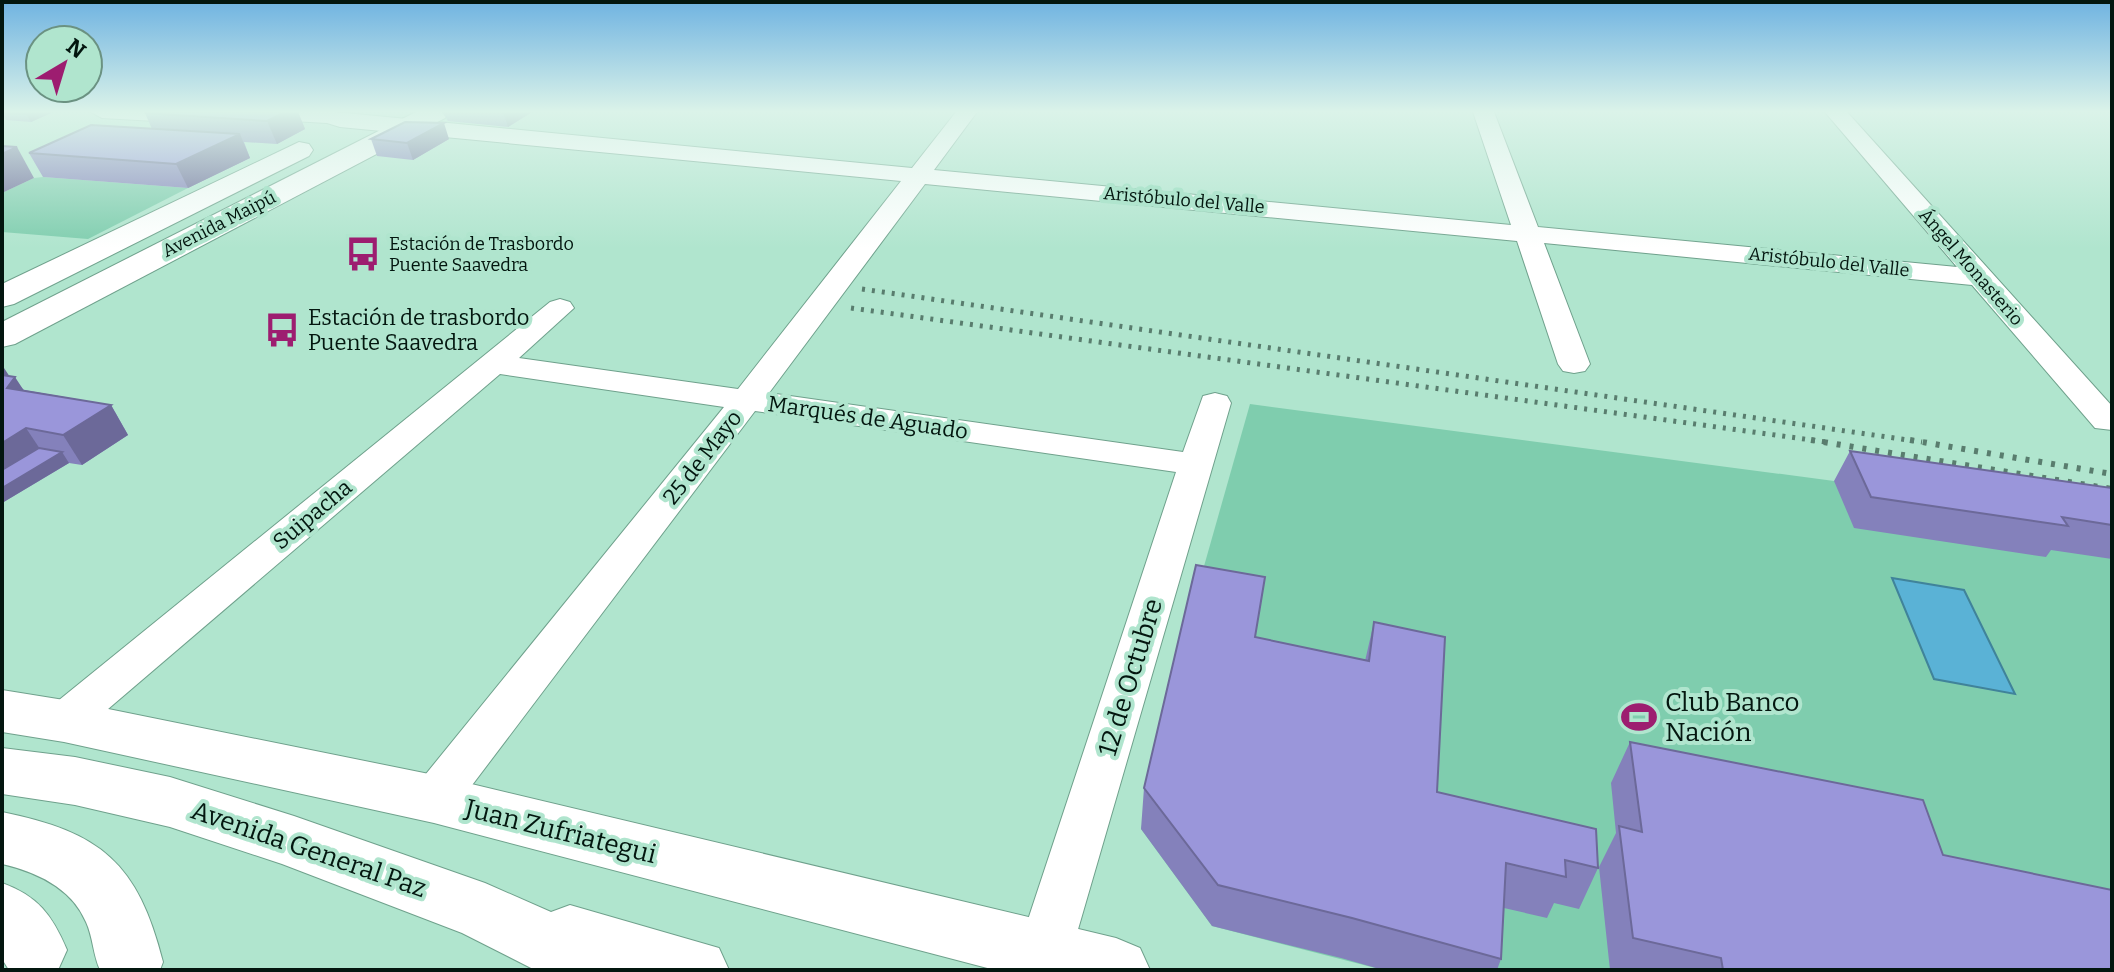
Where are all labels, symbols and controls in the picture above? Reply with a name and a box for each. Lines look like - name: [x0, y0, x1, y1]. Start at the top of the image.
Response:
- north arrow: [24, 24, 104, 104]
- text: N: [61, 33, 91, 65]
- street label: Aristóbulo del Valle: [1102, 182, 1266, 218]
- street label: Avenida Maipú: [159, 186, 279, 262]
- street label: Ángel Monasterio: [1914, 204, 2028, 330]
- place label: Estación de Trasbordo Puente Saavedra: [389, 233, 574, 276]
- bus stop icon: Estación de Trasbordo Puente Saavedra: [344, 235, 382, 273]
- street label: Aristóbulo del Valle: [1747, 243, 1911, 281]
- place label: Estación de trasbordo Puente Saavedra: [308, 304, 529, 356]
- bus stop icon: Estación de trasbordo Puente Saavedra: [263, 311, 301, 349]
- street label: Marqués de Aguado: [766, 390, 970, 445]
- street label: 25 de Mayo: [657, 405, 748, 510]
- street label: Suipacha: [267, 474, 357, 555]
- street label: 12 de Octubre: [1092, 595, 1169, 759]
- place label: Club Banco Nación: [1665, 687, 1800, 748]
- sports icon: Club Banco Nación: [1620, 698, 1658, 736]
- street label: Juan Zufriategui: [461, 793, 660, 870]
- street label: Avenida General Paz: [187, 795, 430, 904]

